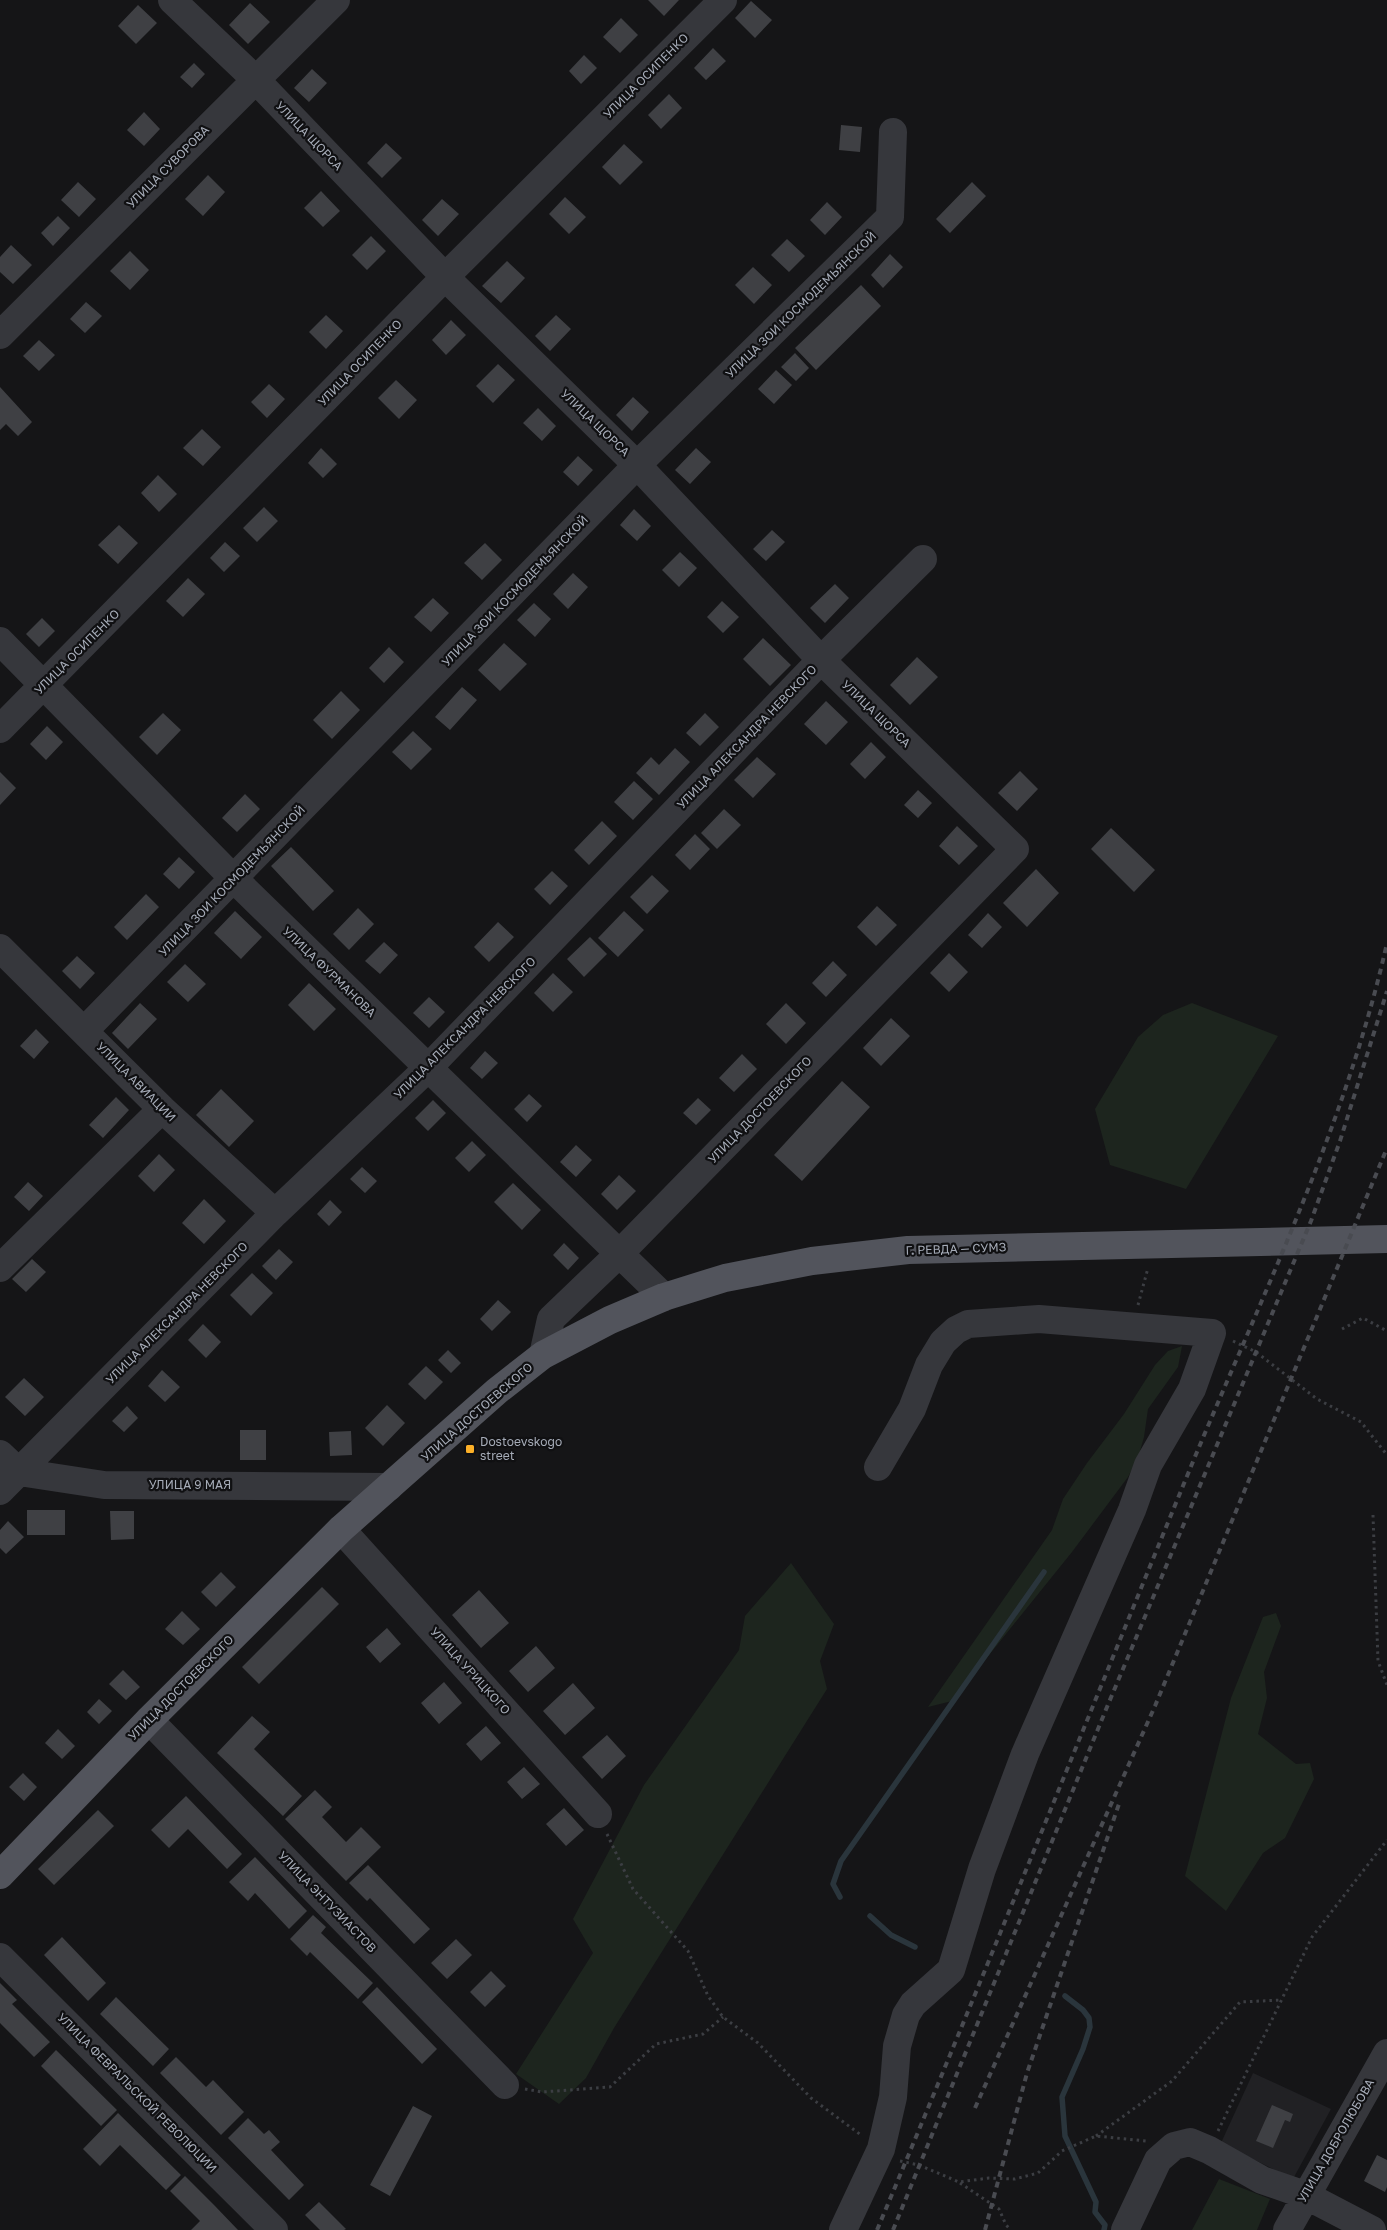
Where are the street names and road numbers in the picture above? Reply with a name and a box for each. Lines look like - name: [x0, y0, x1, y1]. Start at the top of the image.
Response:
- street label: УЛИЦА ОСИПЕНКО: [600, 30, 691, 121]
- street label: УЛИЦА ЩОРСА: [273, 98, 346, 173]
- street label: УЛИЦА СУВОРОВА: [123, 122, 212, 211]
- street label: УЛИЦА ЗОИ КОСМОДЕМЬЯНСКОЙ: [722, 228, 879, 381]
- street label: УЛИЦА ОСИПЕНКО: [315, 316, 405, 409]
- street label: УЛИЦА ЩОРСА: [558, 386, 633, 459]
- street label: УЛИЦА ЗОИ КОСМОДЕМЬЯНСКОЙ: [438, 512, 591, 669]
- street label: УЛИЦА ОСИПЕНКО: [31, 606, 122, 697]
- street label: УЛИЦА АЛЕКСАНДРА НЕВСКОГО: [674, 661, 820, 812]
- street label: УЛИЦА ЩОРСА: [839, 677, 914, 750]
- street label: УЛИЦА ЗОИ КОСМОДЕМЬЯНСКОЙ: [155, 802, 308, 959]
- street label: УЛИЦА ФУРМАНОВА: [280, 923, 379, 1020]
- street label: УЛИЦА АЛЕКСАНДРА НЕВСКОГО: [391, 953, 539, 1102]
- street label: УЛИЦА АВИАЦИИ: [93, 1039, 179, 1125]
- street label: УЛИЦА ДОСТОЕВСКОГО: [705, 1053, 815, 1166]
- street label: УЛИЦА АЛЕКСАНДРА НЕВСКОГО: [103, 1238, 251, 1387]
- street label: Г. РЕВДА — СУМЗ: [905, 1239, 1007, 1258]
- street label: УЛИЦА ДОСТОЕВСКОГО: [418, 1359, 536, 1464]
- street label: УЛИЦА 9 МАЯ: [149, 1477, 231, 1492]
- street label: УЛИЦА УРИЦКОГО: [427, 1624, 514, 1717]
- street label: УЛИЦА ДОСТОЕВСКОГО: [125, 1632, 237, 1743]
- street label: УЛИЦА ЭНТУЗИАСТОВ: [275, 1848, 380, 1955]
- street label: УЛИЦА ФЕВРАЛЬСКОЙ РЕВОЛЮЦИИ: [54, 2010, 220, 2176]
- street label: УЛИЦА ДОБРОЛЮБОВА: [1294, 2076, 1377, 2205]

